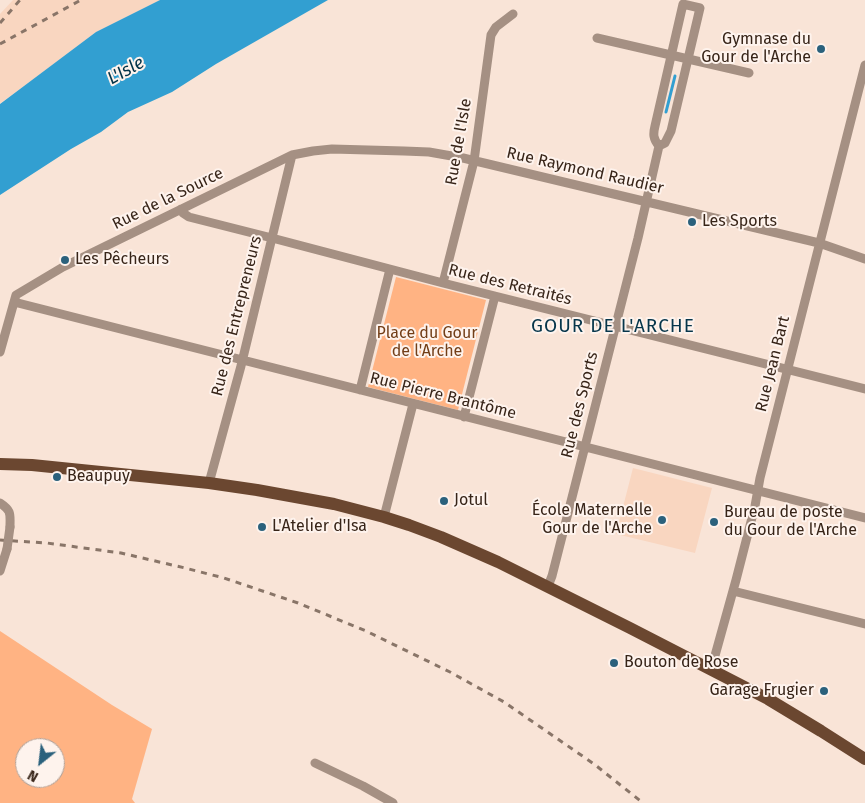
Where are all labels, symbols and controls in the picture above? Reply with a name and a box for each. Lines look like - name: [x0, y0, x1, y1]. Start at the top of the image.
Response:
- place label: Gymnase du Gour de l'Arche: [701, 30, 811, 68]
- marker: Gymnase du Gour de l'Arche: [815, 43, 827, 55]
- water label: L'Isle: [104, 52, 148, 90]
- street label: Rue de l'Isle: [442, 97, 476, 187]
- street label: Rue Raymond Raudier: [505, 144, 665, 198]
- street label: Rue de la Source: [109, 164, 227, 234]
- place label: Les Sports: [702, 212, 777, 232]
- marker: Les Sports: [686, 216, 698, 228]
- street label: Rue des Entrepreneurs: [208, 234, 266, 398]
- place label: Les Pêcheurs: [75, 250, 169, 270]
- marker: Les Pêcheurs: [59, 254, 71, 266]
- street label: Rue des Retraités: [446, 260, 574, 310]
- street label: Rue Jean Bart: [752, 314, 794, 414]
- district label: GOUR DE L'ARCHE: [529, 316, 697, 338]
- park label: Place du Gour de l'Arche: [377, 324, 477, 362]
- street label: Rue des Sports: [558, 350, 602, 460]
- street label: Rue Pierre Brantôme: [368, 369, 518, 423]
- place label: Beaupuy: [67, 467, 130, 487]
- marker: Beaupuy: [51, 471, 63, 483]
- place label: Jotul: [454, 491, 488, 511]
- marker: Jotul: [438, 495, 450, 507]
- place label: École Maternelle Gour de l'Arche: [532, 501, 652, 539]
- place label: Bureau de poste du Gour de l'Arche: [724, 503, 857, 541]
- marker: École Maternelle Gour de l'Arche: [656, 514, 668, 526]
- marker: Bureau de poste du Gour de l'Arche: [708, 516, 720, 528]
- place label: L'Atelier d'Isa: [272, 517, 367, 537]
- marker: L'Atelier d'Isa: [256, 521, 268, 533]
- place label: Bouton de Rose: [624, 653, 738, 673]
- marker: Bouton de Rose: [608, 657, 620, 669]
- place label: Garage Frugier: [710, 681, 814, 701]
- marker: Garage Frugier: [818, 685, 830, 697]
- north arrow: [15, 738, 65, 788]
- text: N: [25, 766, 41, 785]

